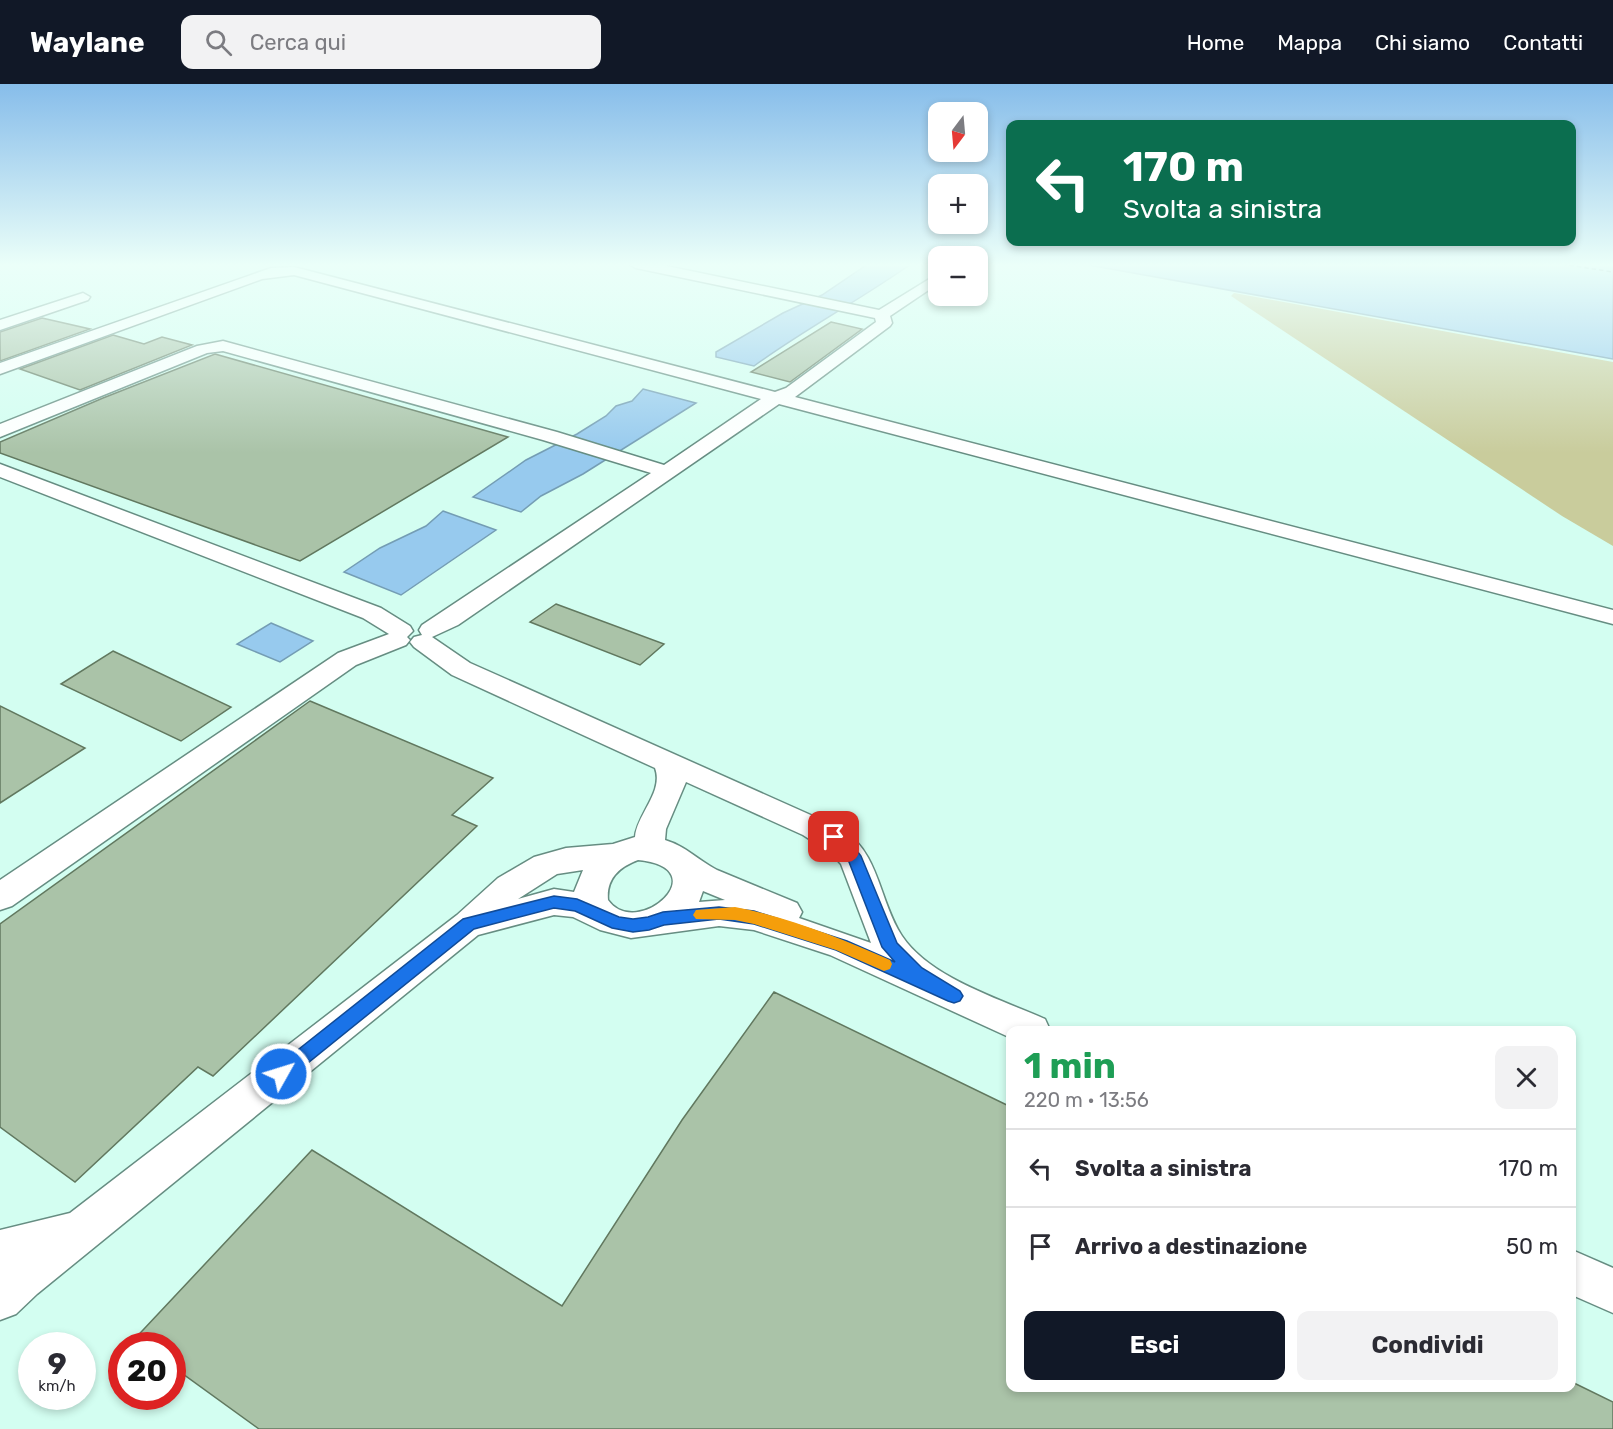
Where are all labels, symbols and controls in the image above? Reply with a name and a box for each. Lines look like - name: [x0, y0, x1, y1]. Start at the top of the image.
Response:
- search box: [181, 15, 601, 69]
- text: Waylane: [30, 26, 145, 59]
- icon: search: [202, 26, 235, 59]
- text: Cerca qui: [250, 29, 346, 56]
- text: Home: [1187, 30, 1244, 55]
- text: Mappa: [1277, 30, 1342, 55]
- text: Chi siamo: [1375, 30, 1470, 55]
- text: Contatti: [1503, 30, 1583, 55]
- north arrow: [928, 102, 988, 162]
- map controls: [928, 102, 988, 306]
- text: 170 m: [1123, 142, 1244, 192]
- icon: left: [1024, 144, 1102, 222]
- button: +: [928, 174, 988, 234]
- text: Svolta a sinistra: [1123, 193, 1322, 225]
- button: −: [928, 246, 988, 306]
- pin: [808, 811, 859, 862]
- icon: arrive: [817, 820, 850, 853]
- position arrow: [249, 1042, 313, 1106]
- text: 1 min: [1024, 1044, 1116, 1087]
- button: close: [1495, 1046, 1558, 1109]
- text: 220 m · 13:56: [1024, 1088, 1149, 1112]
- icon: left: [1024, 1152, 1057, 1185]
- text: Svolta a sinistra: [1075, 1155, 1252, 1182]
- text: 170 m: [1498, 1155, 1558, 1182]
- icon: arrive: [1024, 1230, 1057, 1263]
- text: Arrivo a destinazione: [1075, 1233, 1307, 1260]
- text: 50 m: [1506, 1233, 1558, 1260]
- button: Esci: [1024, 1311, 1285, 1380]
- button: Condividi: [1297, 1311, 1558, 1380]
- speed limit sign: 20: [108, 1332, 186, 1410]
- text: 9: [47, 1346, 67, 1382]
- text: km/h: [38, 1377, 76, 1395]

